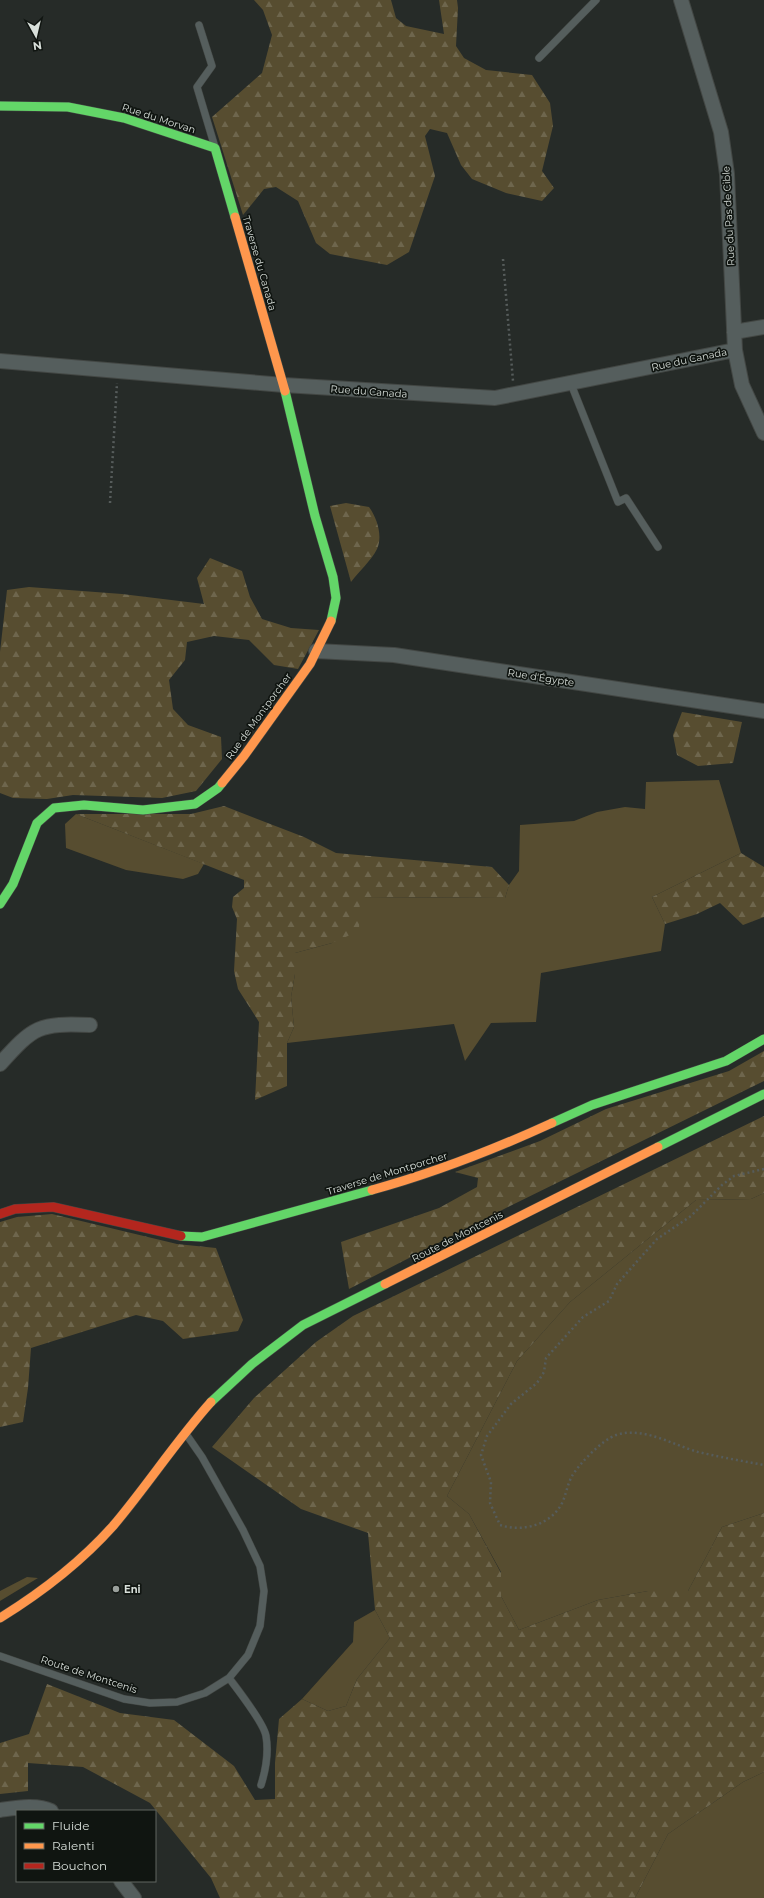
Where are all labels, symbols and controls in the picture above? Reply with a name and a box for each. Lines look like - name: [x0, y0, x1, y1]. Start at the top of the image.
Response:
- north arrow: [16, 16, 56, 56]
- text: N: [32, 38, 43, 53]
- street label: Rue du Morvan: [120, 100, 197, 136]
- street label: Rue du Pas de Cible: [719, 166, 738, 266]
- street label: Traverse du Canada: [240, 214, 279, 312]
- street label: Rue du Canada: [650, 345, 728, 374]
- street label: Rue du Canada: [330, 382, 408, 401]
- street label: Rue d'Égypte: [507, 666, 575, 689]
- street label: Rue de Montporcher: [223, 670, 294, 762]
- street label: Traverse de Montporcher: [325, 1149, 449, 1198]
- street label: Route de Montcenis: [409, 1208, 505, 1265]
- place label: Eni: [124, 1583, 141, 1596]
- marker: Eni: [111, 1584, 121, 1594]
- street label: Route de Montcenis: [39, 1653, 139, 1696]
- legend: [16, 1810, 156, 1882]
- text: Fluide: [52, 1818, 90, 1833]
- text: Ralenti: [52, 1838, 94, 1853]
- text: Bouchon: [52, 1858, 107, 1873]

